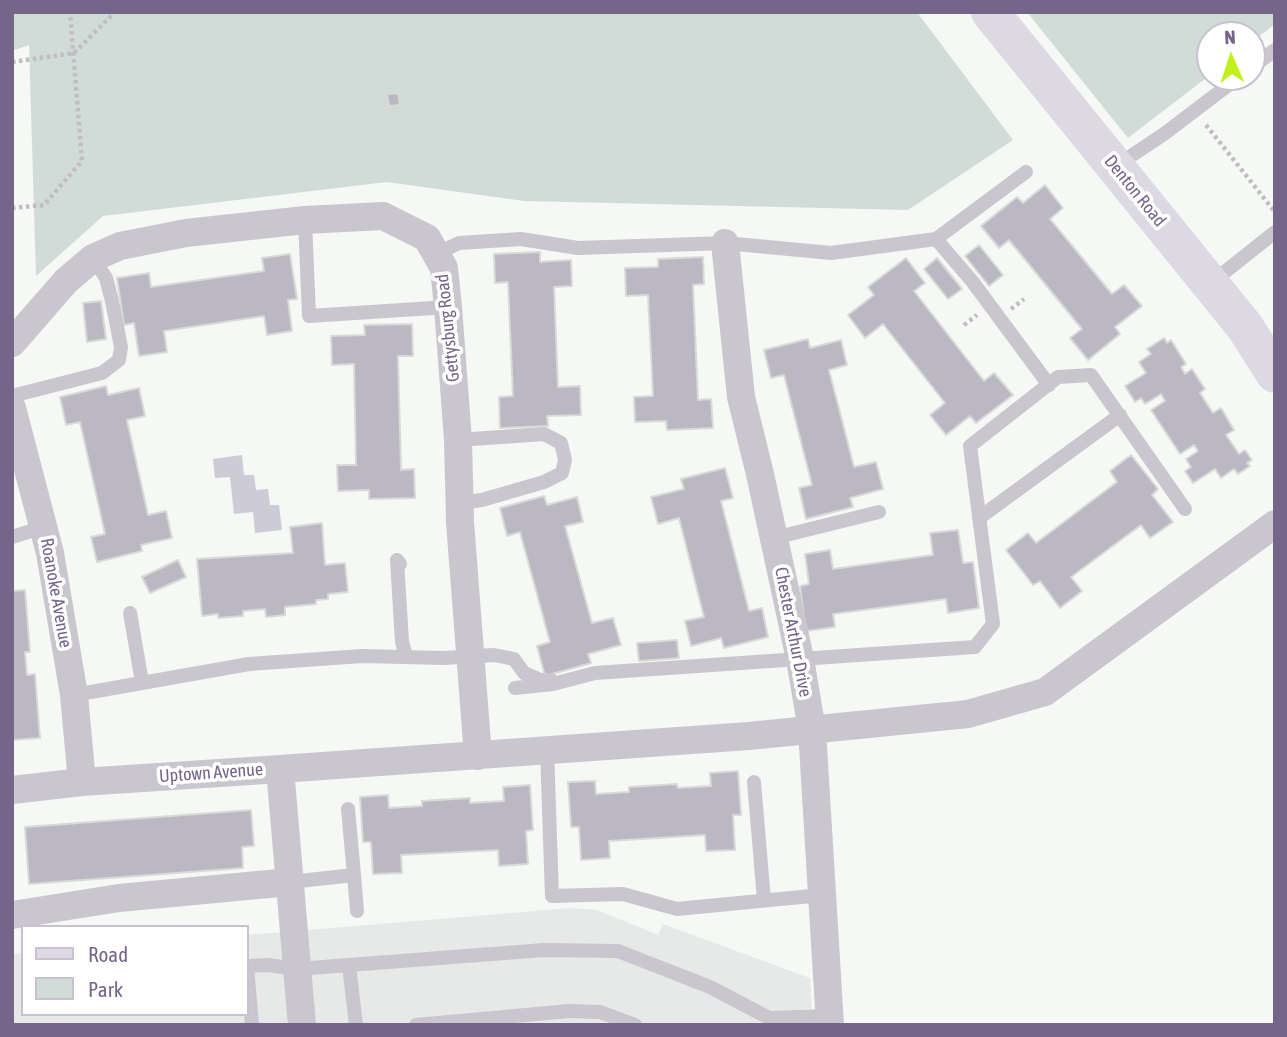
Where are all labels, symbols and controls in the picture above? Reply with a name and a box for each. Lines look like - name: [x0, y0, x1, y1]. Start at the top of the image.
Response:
- north arrow: [1196, 21, 1266, 91]
- text: N: [1224, 26, 1236, 48]
- street label: Denton Road: [1100, 151, 1170, 231]
- street label: Gettysburg Road: [432, 273, 464, 383]
- street label: Roanoke Avenue: [36, 536, 76, 650]
- street label: Chester Arthur Drive: [770, 565, 816, 699]
- street label: Uptown Avenue: [158, 759, 264, 787]
- legend: [21, 925, 248, 1016]
- text: Road: [88, 942, 128, 966]
- text: Park: [88, 977, 123, 1001]

